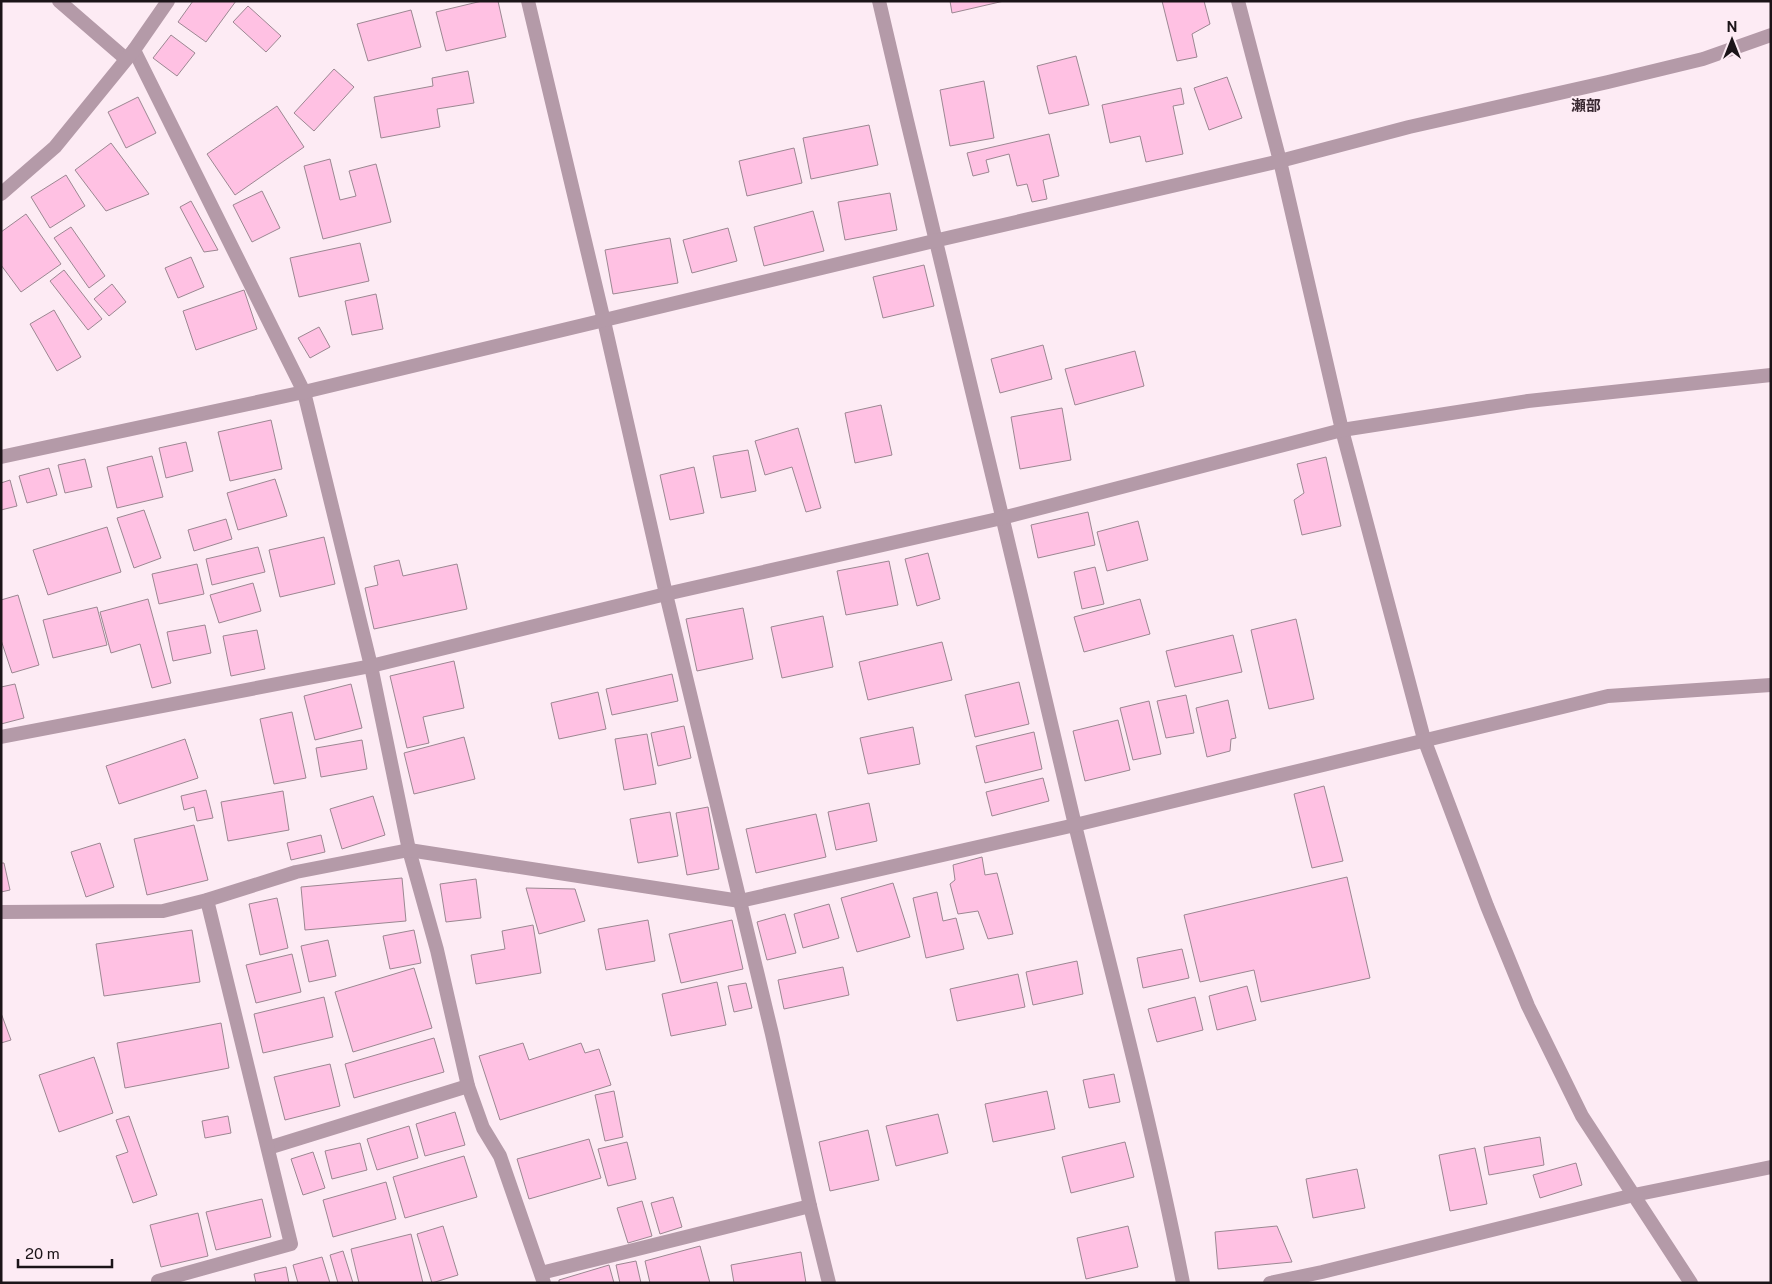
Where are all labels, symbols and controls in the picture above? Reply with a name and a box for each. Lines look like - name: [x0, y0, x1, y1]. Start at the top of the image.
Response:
- north arrow: [1707, 15, 1757, 65]
- text: N: [1727, 19, 1737, 35]
- district label: 瀬部: [1571, 97, 1601, 114]
- scale bar: [18, 1236, 111, 1268]
- text: 20 m: [25, 1245, 60, 1262]

